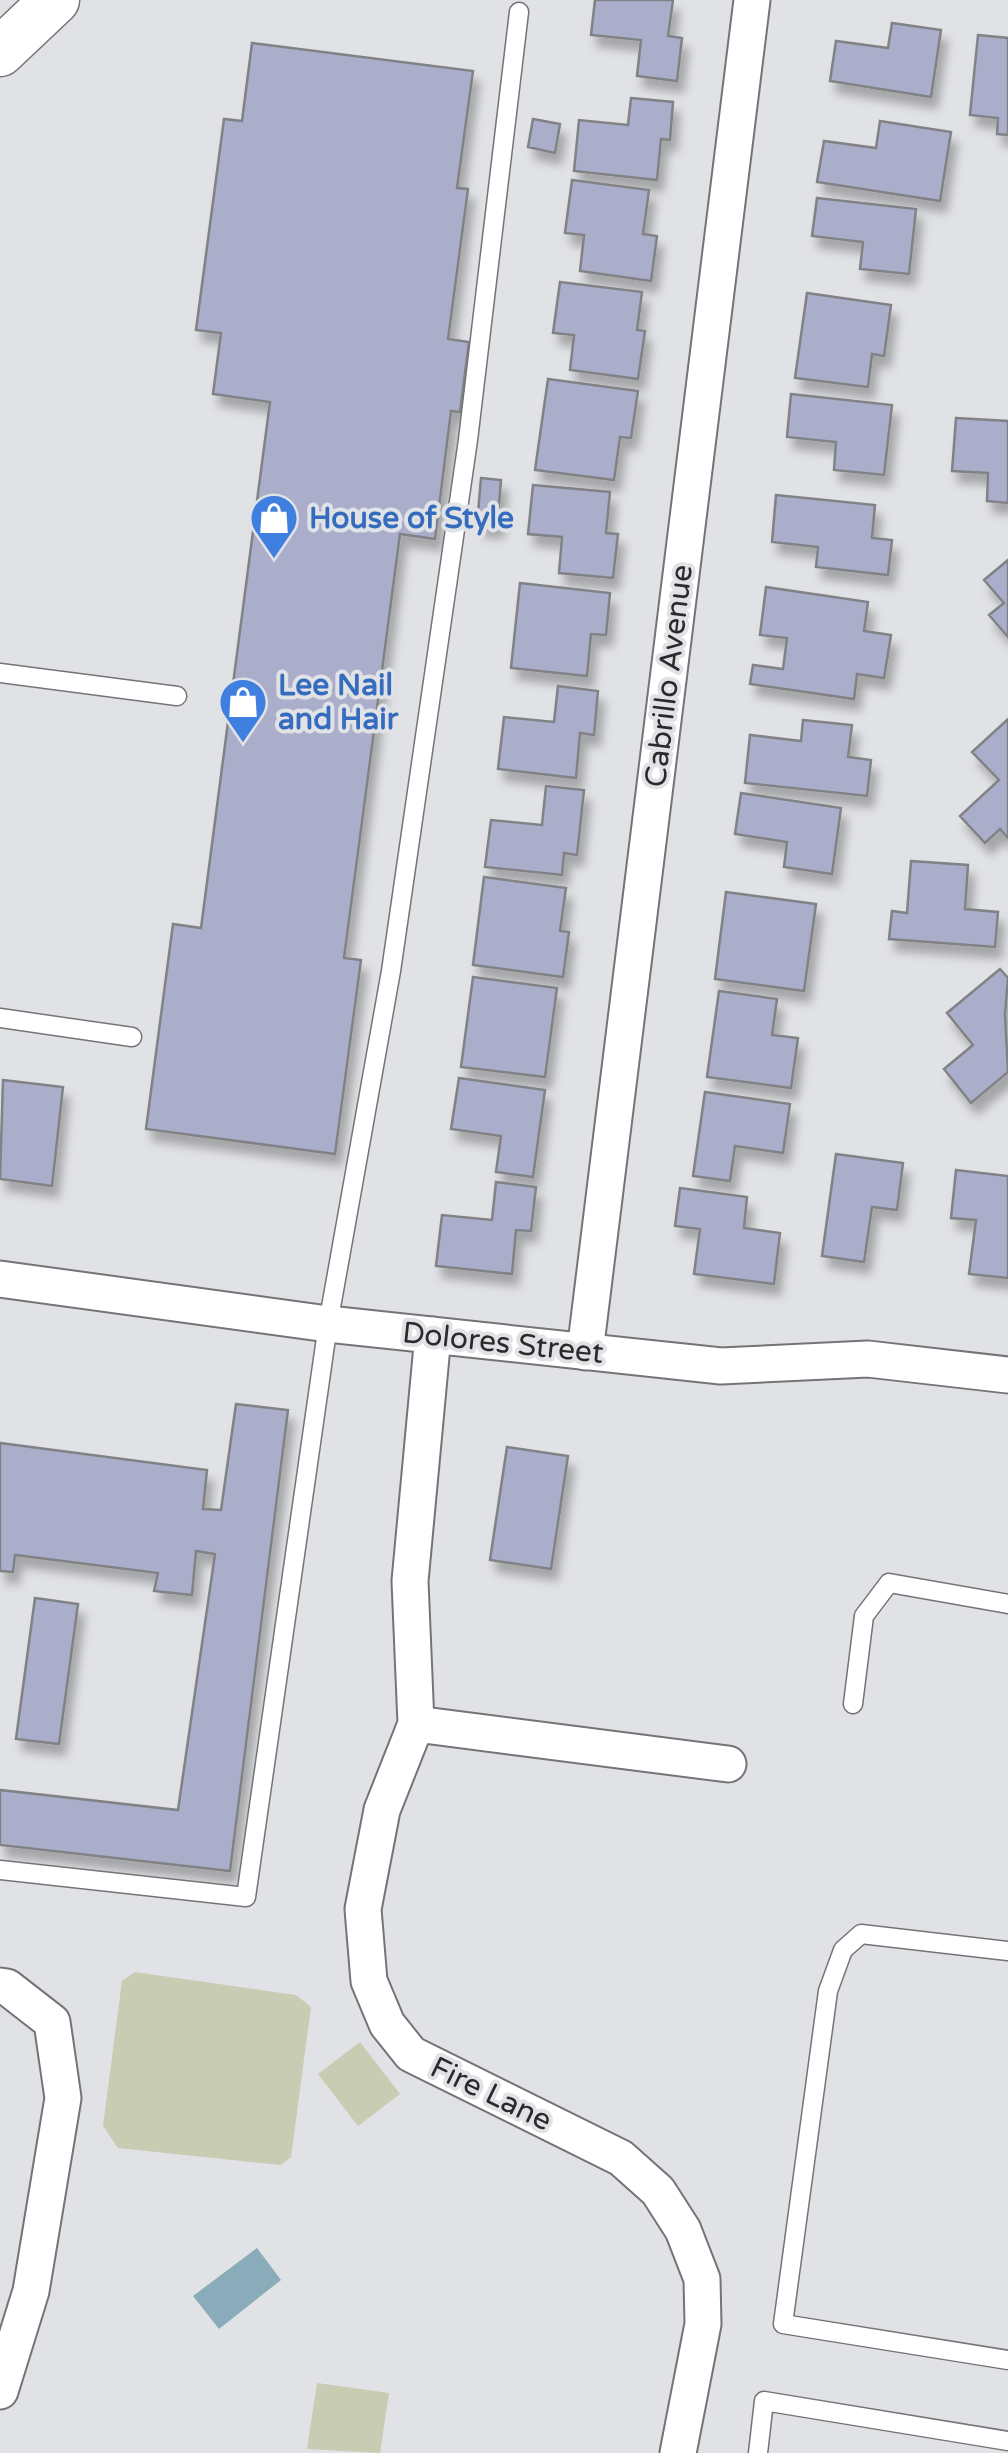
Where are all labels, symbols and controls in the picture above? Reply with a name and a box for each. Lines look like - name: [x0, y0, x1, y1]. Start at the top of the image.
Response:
- shop icon: House of Style: [248, 492, 300, 560]
- place label: House of Style: [309, 500, 514, 537]
- street label: Cabrillo Avenue: [637, 563, 701, 789]
- place label: Lee Nail and Hair: [278, 667, 399, 738]
- shop icon: Lee Nail and Hair: [217, 676, 269, 744]
- street label: Dolores Street: [401, 1314, 605, 1372]
- street label: Fire Lane: [424, 2049, 558, 2139]

